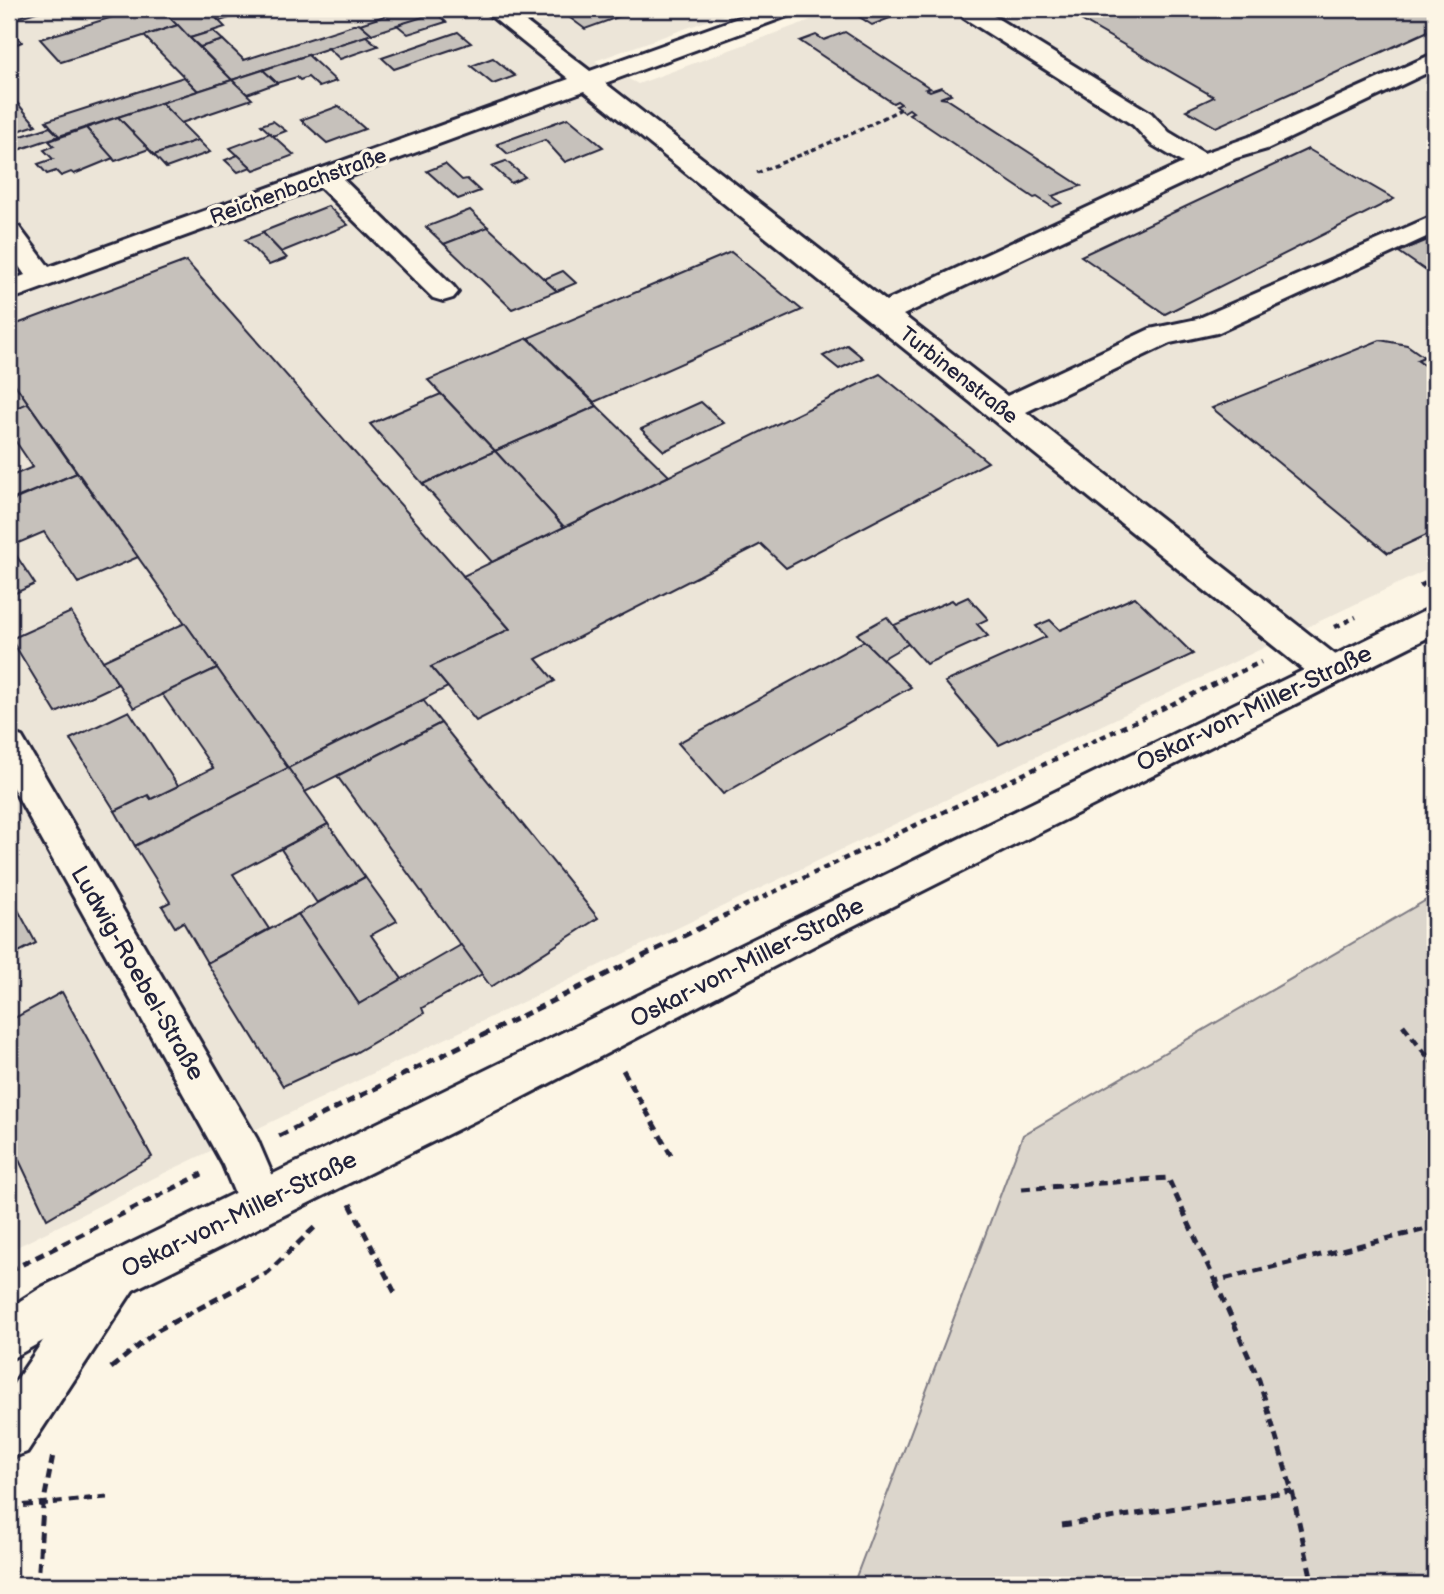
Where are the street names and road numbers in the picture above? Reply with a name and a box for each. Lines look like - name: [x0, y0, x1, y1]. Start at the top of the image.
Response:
- street label: Reichenbachstraße: [206, 143, 390, 230]
- street label: Turbinenstraße: [895, 321, 1023, 429]
- street label: Oskar-von-Miller-Straße: [1132, 639, 1377, 778]
- street label: Ludwig-Roebel-Straße: [64, 861, 211, 1085]
- street label: Oskar-von-Miller-Straße: [626, 891, 869, 1034]
- street label: Oskar-von-Miller-Straße: [117, 1145, 362, 1284]

